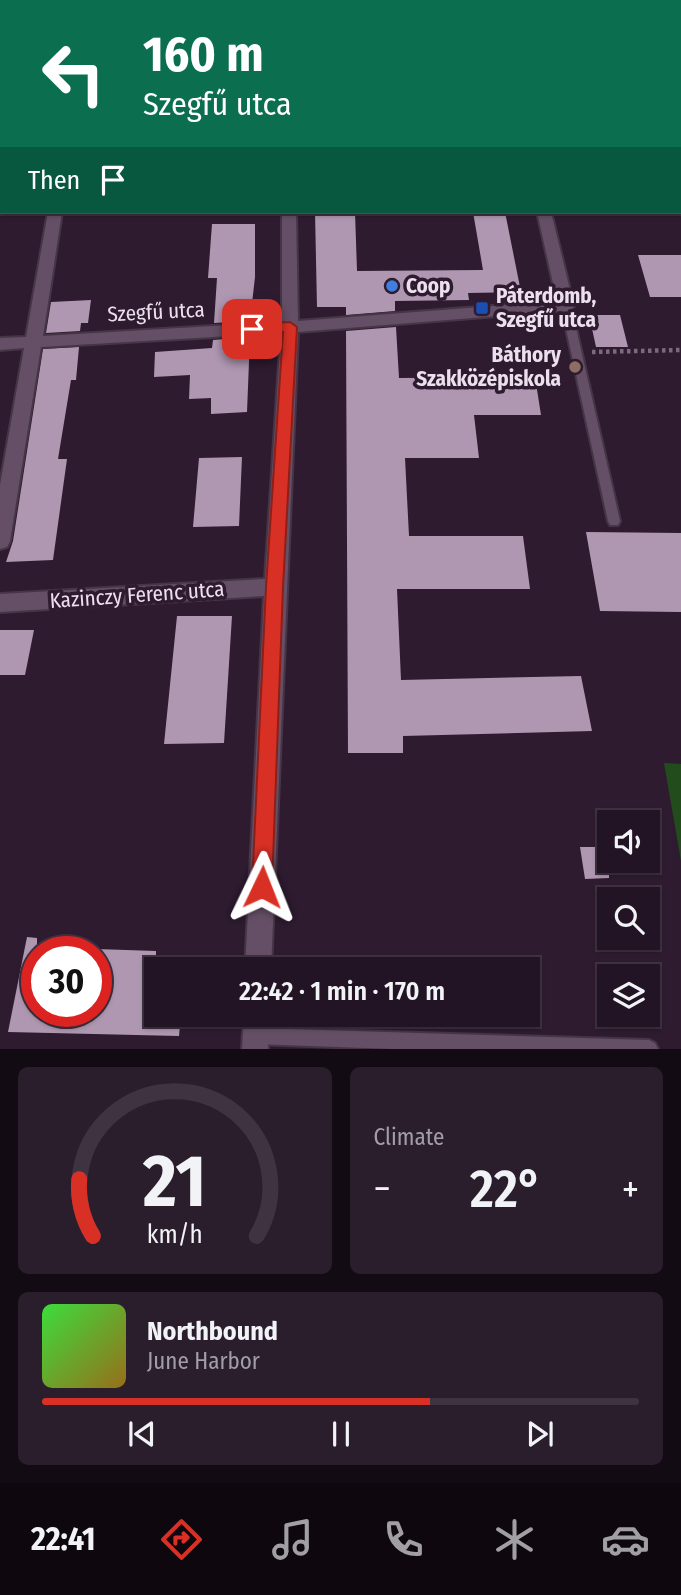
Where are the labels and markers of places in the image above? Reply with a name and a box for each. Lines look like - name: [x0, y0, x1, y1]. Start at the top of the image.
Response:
- place label: Coop: [406, 273, 450, 299]
- marker: Coop: [384, 278, 400, 294]
- place label: Páterdomb, Szegfű utca: [496, 283, 597, 333]
- pin: [222, 299, 282, 359]
- marker: Páterdomb, Szegfű utca: [474, 300, 490, 316]
- place label: Báthory Szakközépiskola: [416, 342, 562, 392]
- marker: Báthory Szakközépiskola: [567, 359, 583, 375]

